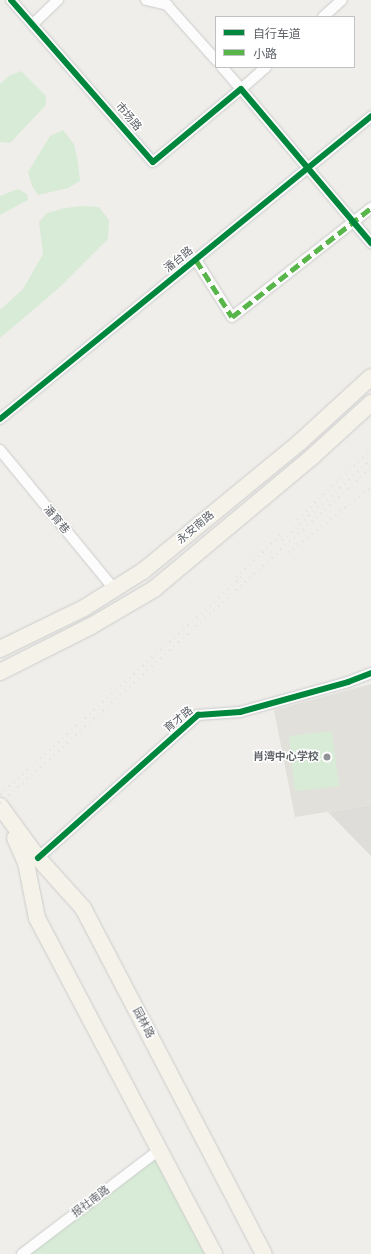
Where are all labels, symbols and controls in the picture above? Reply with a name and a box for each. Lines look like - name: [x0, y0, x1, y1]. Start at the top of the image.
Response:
- legend: [215, 16, 355, 68]
- text: 自行车道: [253, 27, 301, 41]
- text: 小路: [253, 47, 277, 61]
- street label: 市场路: [112, 100, 144, 134]
- street label: 潘台路: [162, 244, 196, 276]
- street label: 潘育巷: [40, 503, 72, 537]
- street label: 永安南路: [175, 509, 217, 547]
- street label: 育才路: [162, 704, 196, 736]
- place label: 肖湾中心学校: [253, 750, 319, 764]
- marker: 肖湾中心学校: [322, 752, 332, 762]
- street label: 园林路: [129, 1005, 157, 1041]
- street label: 报社南路: [69, 1183, 113, 1221]

